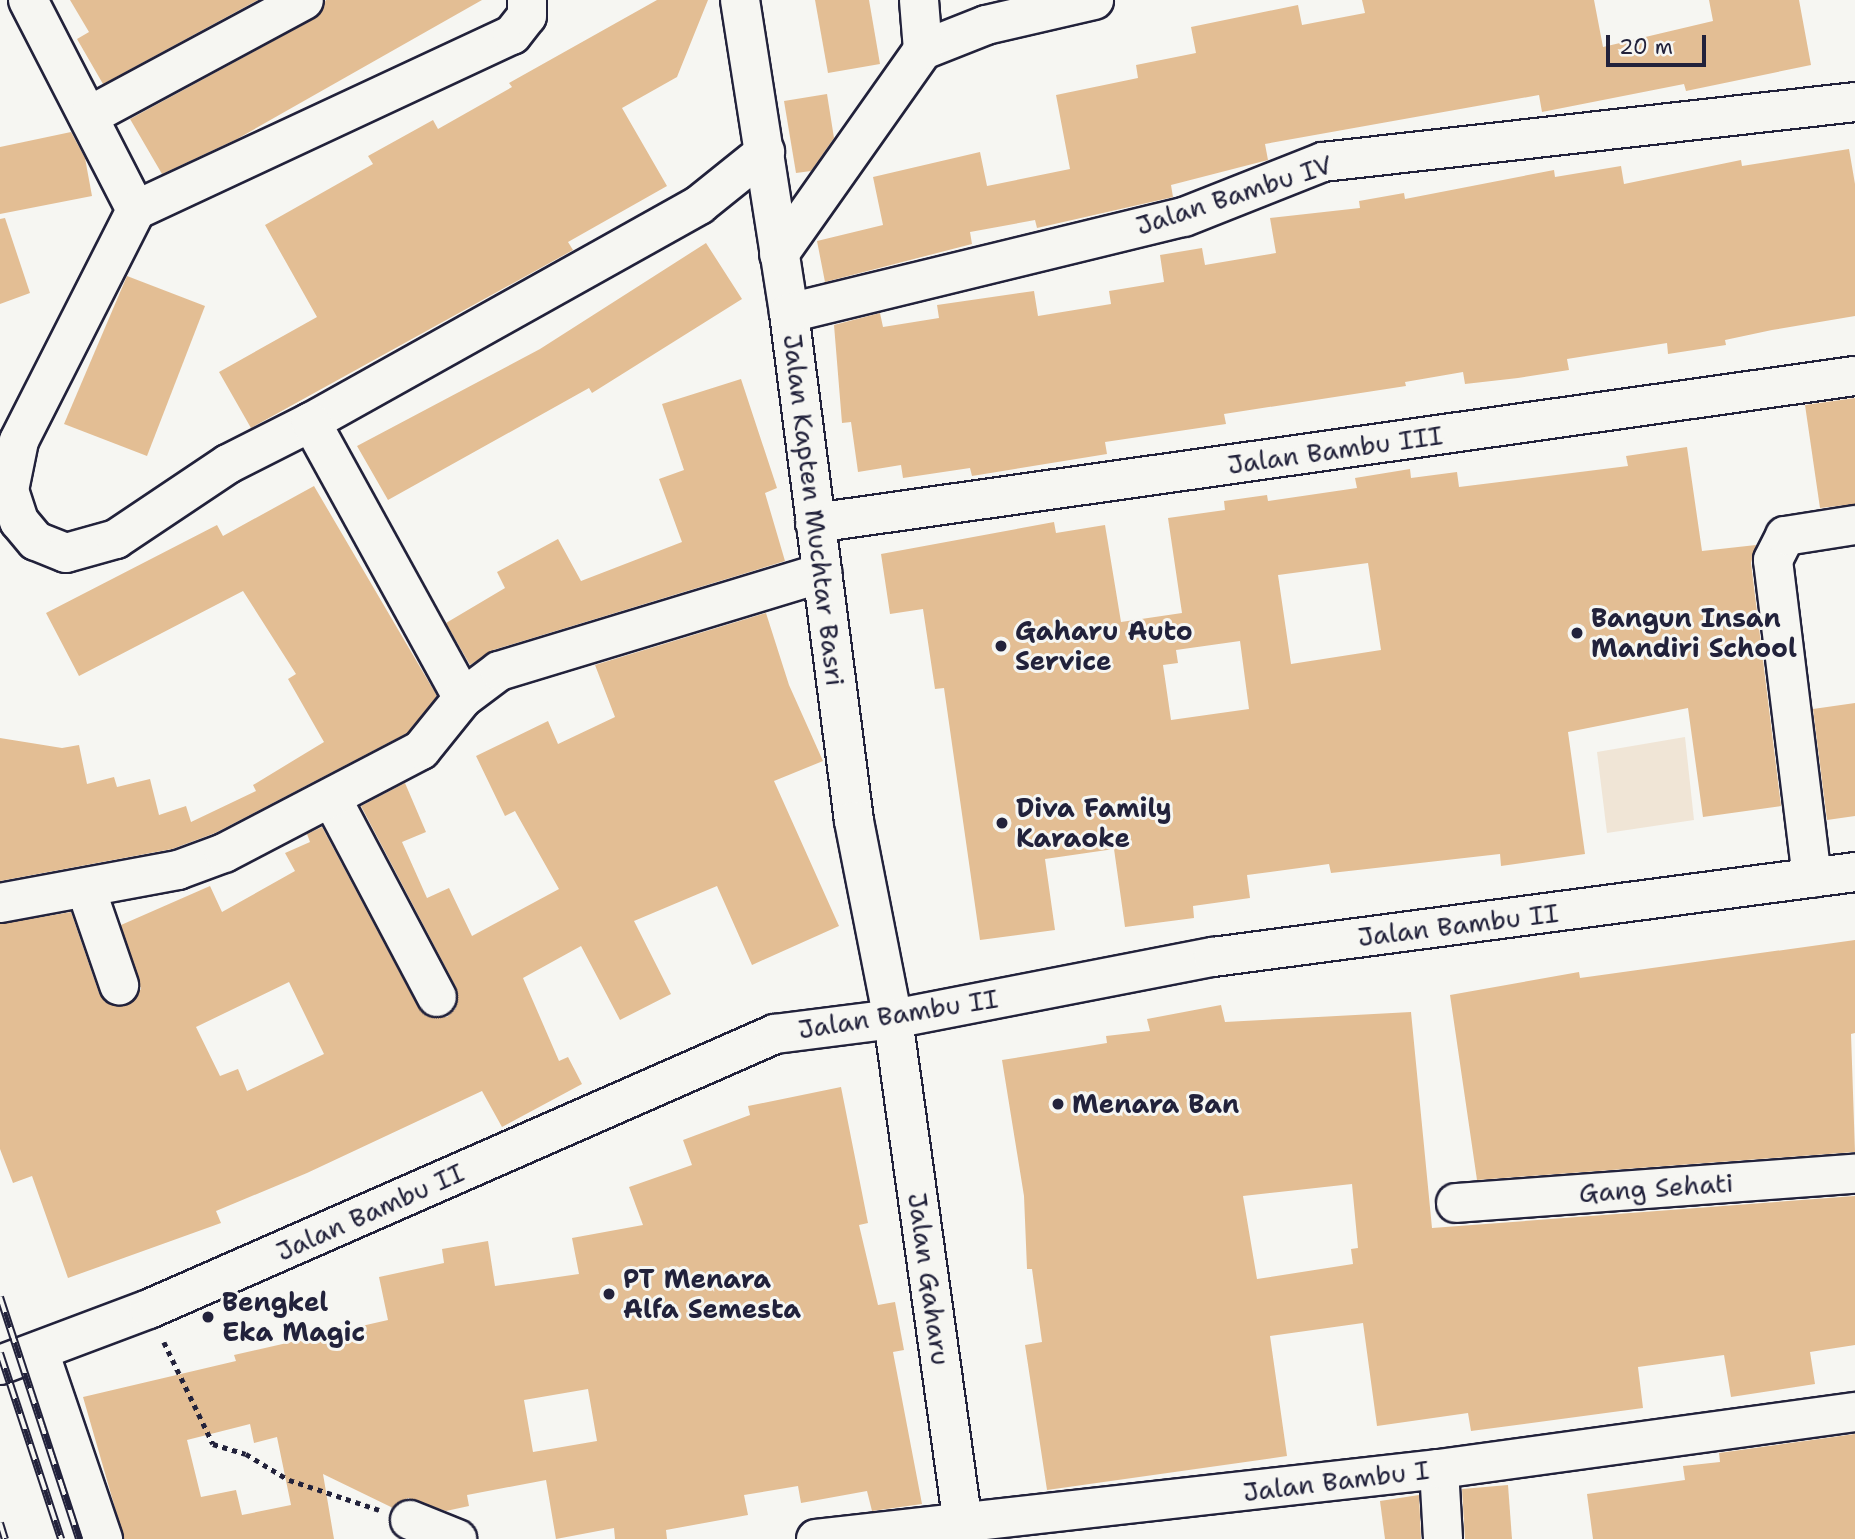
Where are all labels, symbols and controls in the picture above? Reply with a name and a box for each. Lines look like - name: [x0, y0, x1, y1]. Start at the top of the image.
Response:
- scale bar: [1610, 21, 1710, 65]
- text: 20 m: [1619, 33, 1673, 61]
- street label: Jalan Bambu IV: [1132, 149, 1336, 241]
- street label: Jalan Kapten Muchtar Basri: [777, 332, 851, 688]
- street label: Jalan Bambu III: [1226, 419, 1444, 481]
- place label: Bangun Insan Mandiri School: [1591, 602, 1797, 664]
- place label: Gaharu Auto Service: [1015, 615, 1193, 676]
- marker: Bangun Insan Mandiri School: [1569, 625, 1585, 641]
- marker: Gaharu Auto Service: [993, 638, 1009, 654]
- place label: Diva Family Karaoke: [1016, 792, 1172, 854]
- marker: Diva Family Karaoke: [994, 815, 1010, 831]
- street label: Jalan Bambu II: [1356, 897, 1560, 953]
- street label: Jalan Bambu II: [796, 983, 1000, 1045]
- place label: Menara Ban: [1072, 1088, 1239, 1120]
- marker: Menara Ban: [1050, 1096, 1066, 1112]
- street label: Jalan Bambu II: [271, 1157, 469, 1267]
- street label: Gang Sehati: [1578, 1167, 1734, 1209]
- street label: Jalan Gaharu: [901, 1191, 957, 1367]
- place label: PT Menara Alfa Semesta: [623, 1263, 801, 1324]
- place label: Bengkel Eka Magic: [222, 1286, 365, 1348]
- marker: PT Menara Alfa Semesta: [601, 1286, 617, 1302]
- marker: Bengkel Eka Magic: [200, 1309, 216, 1325]
- street label: Jalan Bambu I: [1241, 1454, 1431, 1508]

